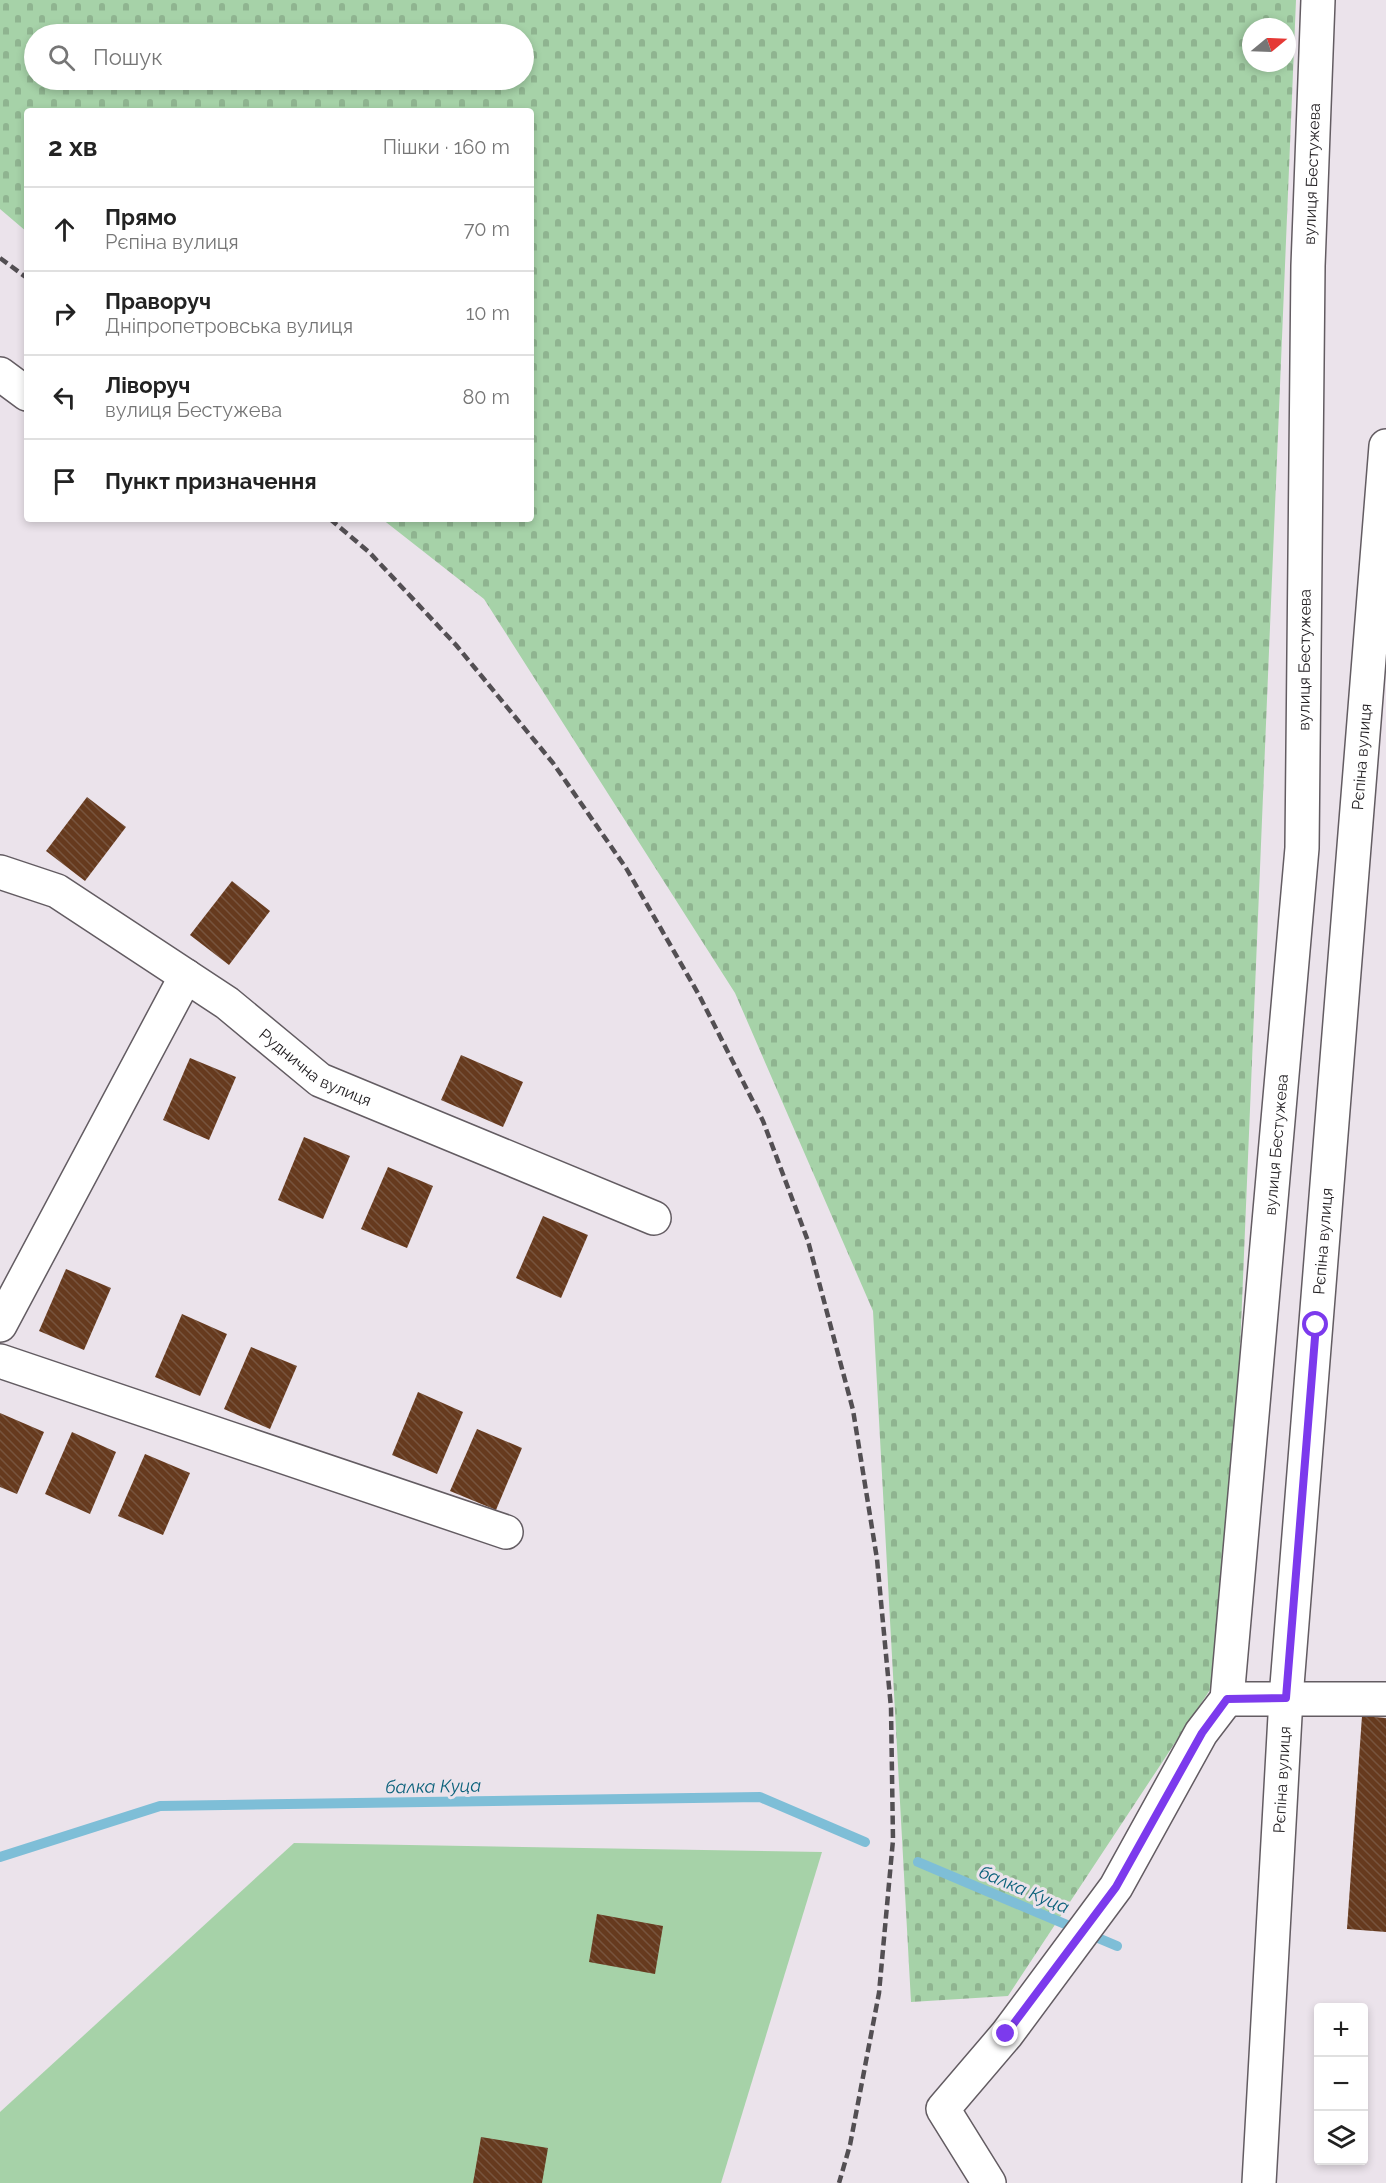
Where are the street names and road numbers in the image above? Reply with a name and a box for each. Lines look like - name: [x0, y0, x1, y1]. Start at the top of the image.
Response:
- street label: вулиця Бестужева: [1299, 103, 1324, 245]
- street label: вулиця Бестужева: [1294, 589, 1314, 731]
- street label: Рєпіна вулиця: [1347, 703, 1375, 811]
- street label: Руднична вулиця: [256, 1024, 374, 1110]
- street label: вулиця Бестужева: [1260, 1073, 1292, 1216]
- street label: Рєпіна вулиця: [1309, 1187, 1336, 1295]
- street label: Рєпіна вулиця: [1269, 1726, 1294, 1834]

